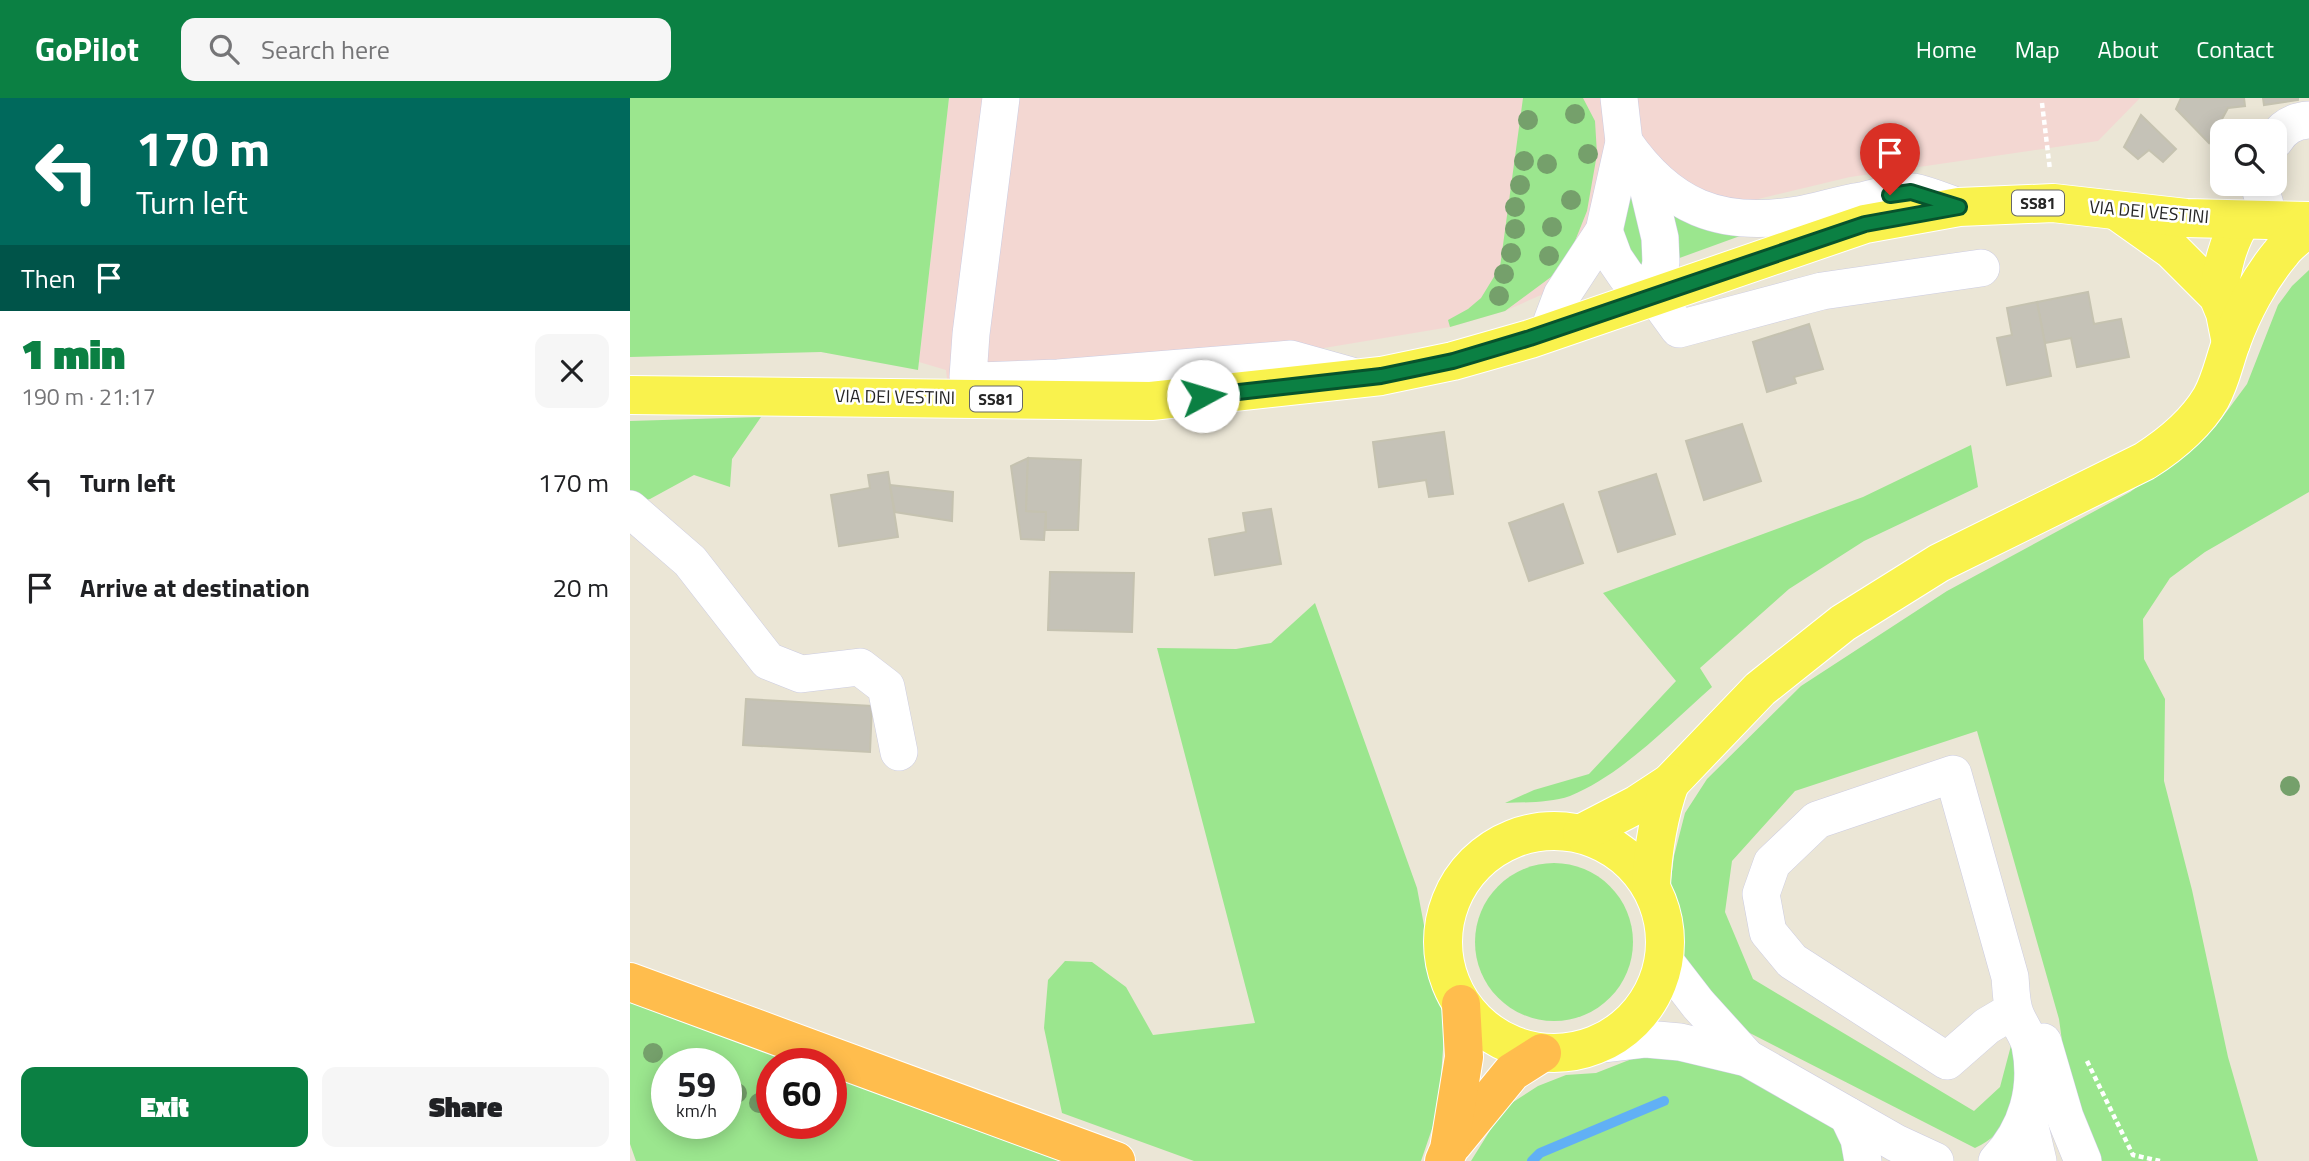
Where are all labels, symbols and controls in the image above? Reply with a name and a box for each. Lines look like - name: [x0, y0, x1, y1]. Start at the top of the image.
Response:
- search box: [181, 18, 671, 81]
- text: GoPilot: [35, 24, 139, 74]
- icon: search: [205, 30, 243, 68]
- text: Search here: [261, 30, 390, 69]
- text: Home: [1916, 31, 1977, 67]
- text: Map: [2015, 31, 2060, 67]
- text: About: [2098, 31, 2158, 67]
- text: Contact: [2196, 31, 2274, 67]
- text: 170 m: [136, 110, 270, 185]
- map controls: [2210, 119, 2287, 196]
- button: search: [2210, 119, 2287, 196]
- pin: [1860, 123, 1920, 195]
- icon: left: [21, 126, 112, 217]
- icon: arrive: [1871, 134, 1909, 172]
- text: Turn left: [136, 178, 248, 226]
- road number: SS81: [2012, 190, 2064, 216]
- street label: VIA DEI VESTINI: [2088, 193, 2210, 230]
- text: Then: [21, 259, 76, 298]
- icon: arrive: [90, 259, 128, 297]
- text: 1 min: [21, 321, 125, 385]
- button: close: [535, 334, 609, 408]
- position arrow: [1166, 359, 1240, 433]
- text: 190 m · 21:17: [21, 379, 156, 414]
- street label: VIA DEI VESTINI: [835, 382, 955, 411]
- road number: SS81: [970, 386, 1022, 412]
- text: Turn left: [80, 463, 175, 502]
- text: 170 m: [538, 463, 609, 502]
- icon: left: [21, 464, 59, 502]
- text: Arrive at destination: [80, 568, 310, 607]
- text: 20 m: [552, 568, 609, 607]
- icon: arrive: [21, 569, 59, 607]
- speed limit sign: 60: [756, 1048, 847, 1139]
- text: 59: [677, 1057, 716, 1111]
- button: Exit: [21, 1067, 308, 1147]
- button: Share: [322, 1067, 609, 1147]
- text: km/h: [676, 1097, 717, 1124]

